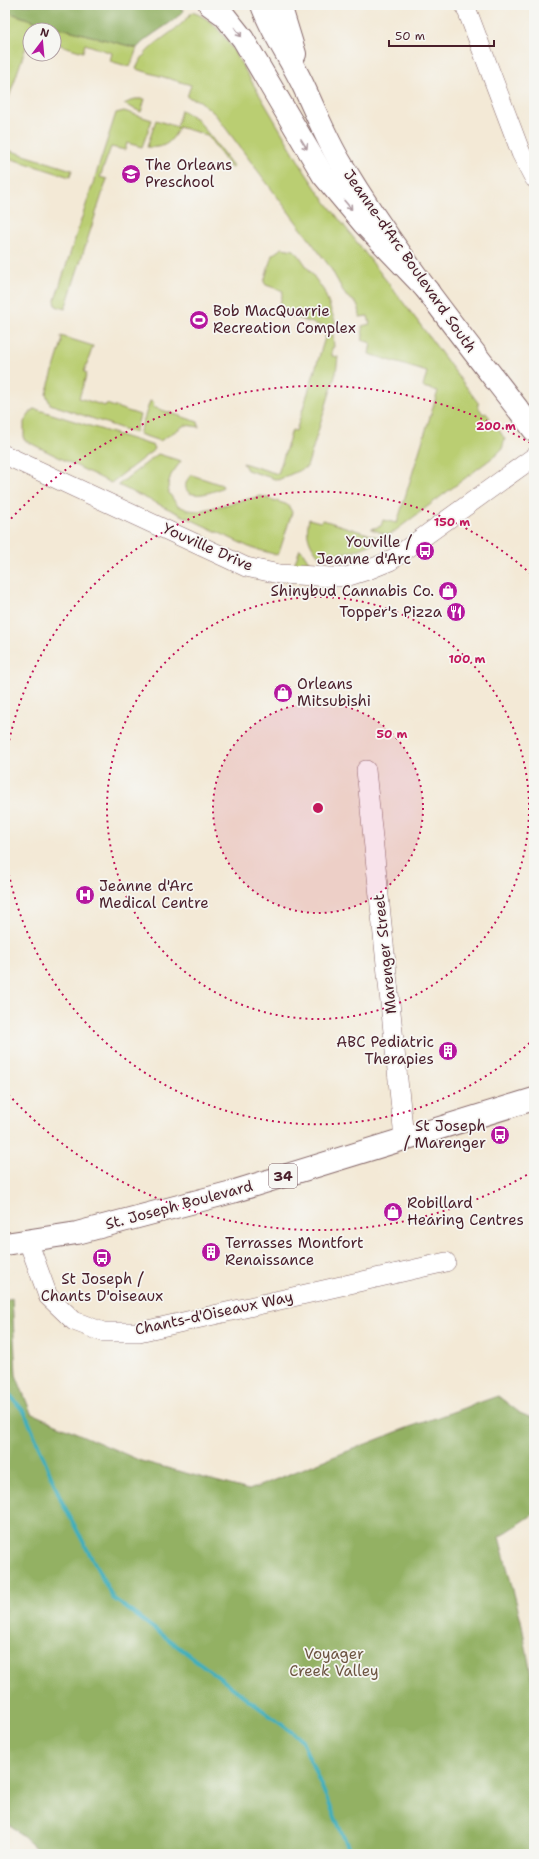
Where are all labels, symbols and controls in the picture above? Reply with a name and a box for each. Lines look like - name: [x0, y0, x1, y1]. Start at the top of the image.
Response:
- north arrow: [22, 22, 62, 62]
- scale bar: [389, 22, 494, 48]
- text: N: [38, 24, 51, 41]
- one-way arrow: [234, 26, 242, 37]
- text: 50 m: [395, 28, 425, 44]
- one-way arrow: [301, 138, 309, 150]
- place label: The Orleans Preschool: [145, 155, 232, 192]
- school or university icon: The Orleans Preschool: [120, 163, 142, 185]
- street label: Jeanne-d'Arc Boulevard South: [339, 165, 481, 357]
- one-way arrow: [343, 199, 352, 210]
- place label: Bob MacQuarrie Recreation Complex: [213, 301, 356, 338]
- sports icon: Bob MacQuarrie Recreation Complex: [188, 309, 210, 331]
- text: 200 m: [476, 418, 516, 434]
- text: 150 m: [434, 514, 470, 530]
- street label: Youville Drive: [160, 518, 256, 576]
- place label: Youville / Jeanne d'Arc: [317, 532, 413, 569]
- bus stop icon: Youville / Jeanne d'Arc: [414, 540, 436, 562]
- shop icon: Shinybud Cannabis Co.: [437, 580, 459, 602]
- place label: Shinybud Cannabis Co.: [270, 581, 434, 601]
- restaurant icon: Topper's Pizza: [445, 601, 467, 623]
- place label: Topper's Pizza: [339, 602, 443, 622]
- text: 100 m: [449, 651, 486, 667]
- place label: Orleans Mitsubishi: [297, 674, 371, 711]
- shop icon: Orleans Mitsubishi: [272, 682, 294, 704]
- text: 50 m: [377, 726, 408, 742]
- centre of rings: [311, 801, 325, 815]
- place label: Jeanne d'Arc Medical Centre: [99, 876, 209, 913]
- hospital icon: Jeanne d'Arc Medical Centre: [74, 884, 96, 906]
- street label: Marenger Street: [369, 893, 401, 1015]
- place label: ABC Pediatric Therapies: [336, 1032, 434, 1069]
- building icon: ABC Pediatric Therapies: [437, 1040, 459, 1062]
- place label: St Joseph / Marenger: [404, 1116, 486, 1153]
- bus stop icon: St Joseph / Marenger: [489, 1124, 511, 1146]
- road number: 34: [269, 1164, 297, 1188]
- street label: St. Joseph Boulevard: [103, 1176, 255, 1234]
- place label: Robillard Hearing Centres: [407, 1193, 524, 1230]
- shop icon: Robillard Hearing Centres: [382, 1201, 404, 1223]
- place label: Terrasses Montfort Renaissance: [225, 1233, 364, 1270]
- building icon: Terrasses Montfort Renaissance: [200, 1241, 222, 1263]
- bus stop icon: St Joseph / Chants D'oiseaux: [91, 1247, 113, 1269]
- place label: St Joseph / Chants D'oiseaux: [41, 1269, 163, 1306]
- street label: Chants-d'Oiseaux Way: [133, 1286, 295, 1340]
- park label: Voyager Creek Valley: [289, 1644, 379, 1681]

